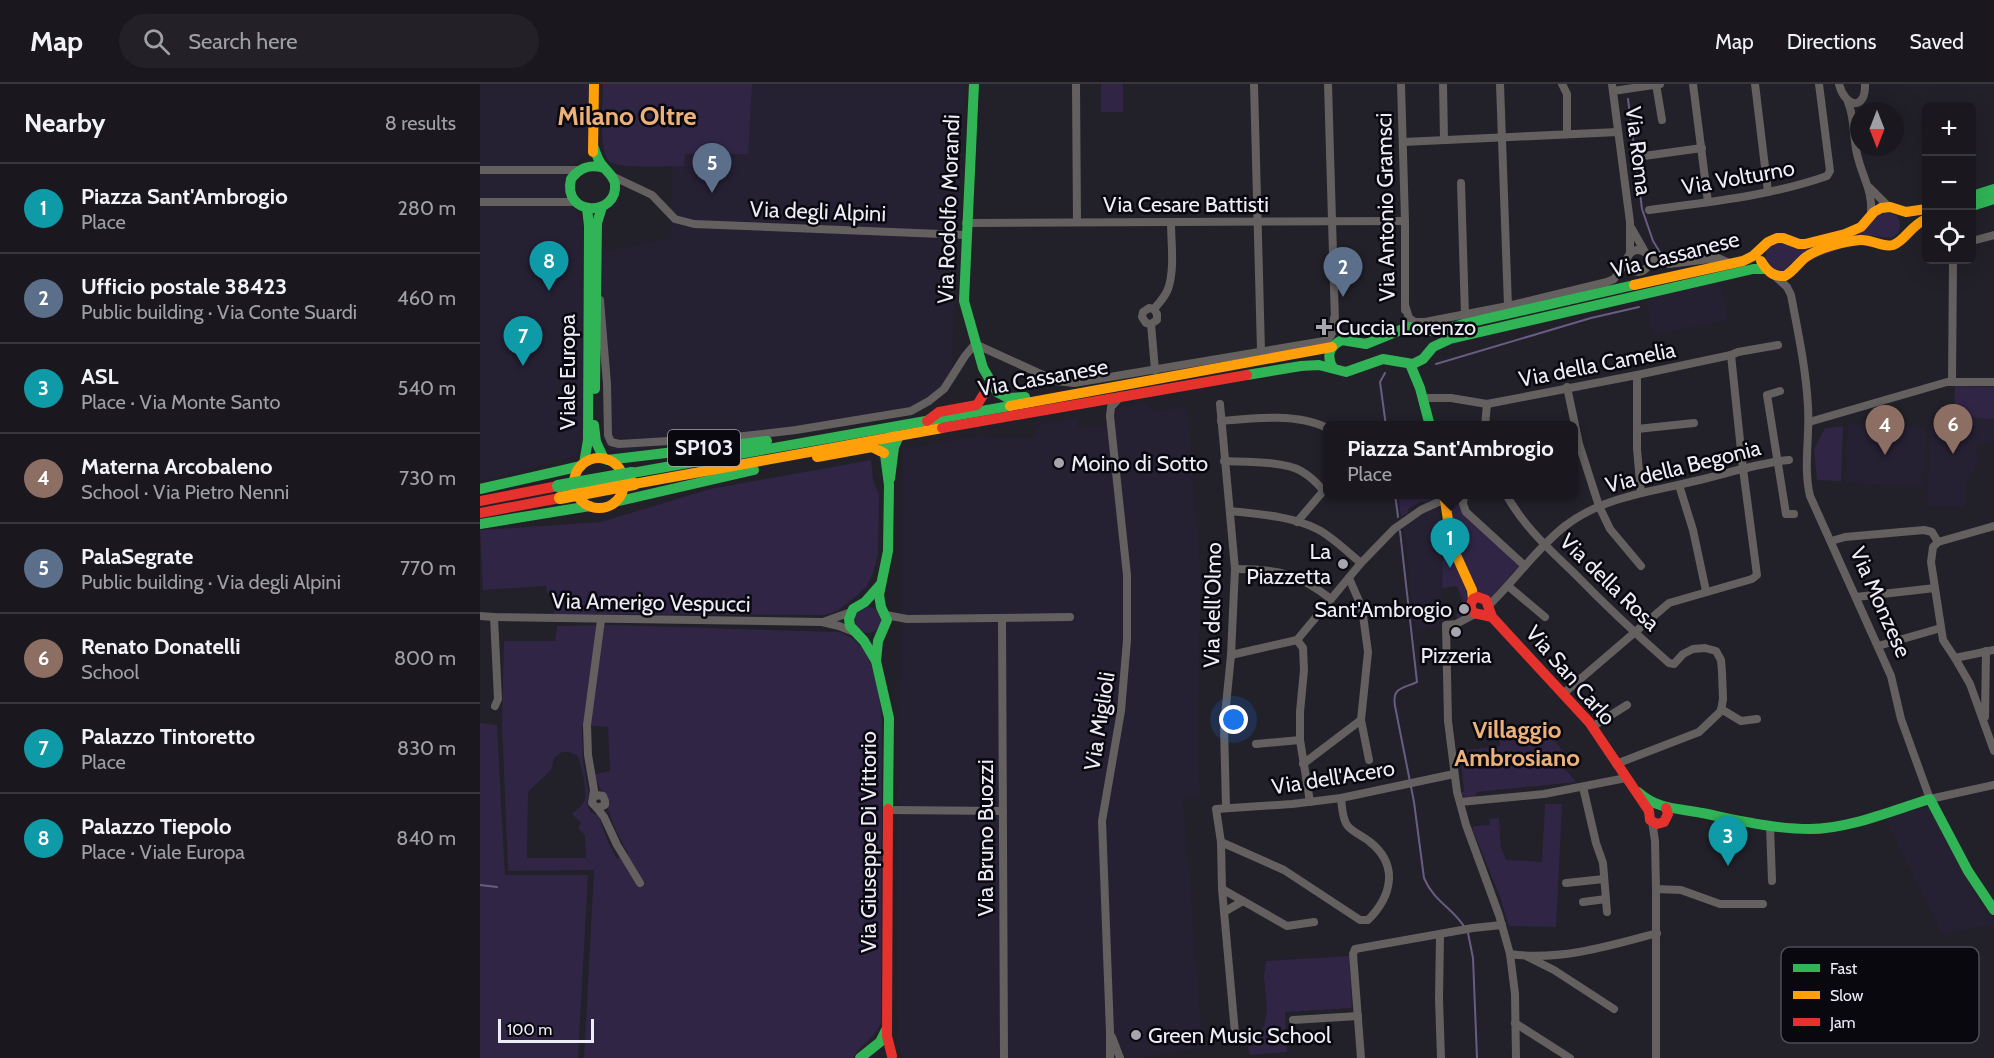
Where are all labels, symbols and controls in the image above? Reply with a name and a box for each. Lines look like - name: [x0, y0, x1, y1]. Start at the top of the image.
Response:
- search box: [119, 14, 539, 68]
- text: Map: [30, 24, 83, 58]
- icon: search: [140, 25, 173, 58]
- text: Search here: [188, 28, 297, 55]
- text: Map: [1715, 29, 1754, 54]
- text: Directions: [1787, 29, 1876, 54]
- text: Saved: [1909, 29, 1964, 54]
- district label: Milano Oltre: [557, 100, 697, 132]
- north arrow: [1850, 102, 1904, 156]
- map controls: [1922, 102, 1976, 264]
- button: +: [1922, 102, 1976, 156]
- street label: Via Roma: [1620, 105, 1657, 197]
- text: Nearby: [24, 107, 105, 139]
- text: 8 results: [385, 111, 456, 135]
- street label: Via Antonio Gramsci: [1370, 112, 1401, 302]
- street label: Via Rodolfo Morandi: [932, 114, 965, 304]
- pin: 5: [692, 144, 732, 193]
- street label: Via Volturno: [1680, 154, 1797, 201]
- button: −: [1922, 156, 1976, 210]
- text: Piazza Sant'Ambrogio: [81, 183, 288, 210]
- street label: Via Cesare Battisti: [1103, 191, 1269, 218]
- text: 1: [40, 196, 47, 220]
- text: 280 m: [397, 196, 456, 220]
- street label: Via degli Alpini: [749, 196, 887, 227]
- text: Place: [81, 210, 126, 234]
- button: locate: [1922, 210, 1976, 264]
- street label: Via Cassanese: [1608, 225, 1742, 283]
- pin: 8: [530, 242, 568, 291]
- pin: 2: [1324, 248, 1362, 297]
- text: Ufficio postale 38423: [81, 273, 287, 300]
- text: 2: [38, 286, 49, 310]
- text: 460 m: [397, 286, 456, 310]
- text: Public building · Via Conte Suardi: [81, 300, 357, 324]
- street label: Viale Europa: [554, 314, 581, 430]
- place label: Cuccia Lorenzo: [1336, 314, 1476, 341]
- pin: 7: [504, 316, 543, 366]
- marker: Cuccia Lorenzo: [1317, 320, 1331, 334]
- street label: Via della Camelia: [1516, 336, 1678, 393]
- street label: Via Cassanese: [976, 353, 1110, 402]
- text: ASL: [81, 363, 119, 390]
- text: 3: [38, 376, 49, 400]
- text: 540 m: [398, 376, 456, 400]
- text: Place · Via Monte Santo: [81, 390, 280, 414]
- pin: 6: [1934, 404, 1972, 454]
- pin: 4: [1866, 406, 1904, 455]
- popup: [1323, 421, 1578, 499]
- road number: SP103: [668, 430, 740, 466]
- street label: Via della Begonia: [1603, 434, 1764, 499]
- text: Piazza Sant'Ambrogio: [1347, 435, 1554, 462]
- place label: Moino di Sotto: [1071, 450, 1208, 477]
- text: Materna Arcobaleno: [81, 453, 273, 480]
- marker: Moino di Sotto: [1052, 456, 1066, 470]
- text: Place: [1347, 462, 1392, 486]
- text: 4: [37, 466, 50, 490]
- text: 730 m: [399, 466, 456, 490]
- text: School · Via Pietro Nenni: [81, 480, 289, 504]
- pin: 1: [1430, 518, 1470, 568]
- street label: Via della Rosa: [1554, 528, 1666, 637]
- place label: La Piazzetta: [1246, 538, 1331, 590]
- street label: Via dell'Olmo: [1198, 542, 1227, 668]
- text: PalaSegrate: [81, 543, 193, 570]
- street label: Via Monzese: [1844, 543, 1917, 662]
- text: 5: [38, 556, 49, 580]
- text: 770 m: [400, 556, 456, 580]
- marker: La Piazzetta: [1336, 557, 1350, 571]
- text: Public building · Via degli Alpini: [81, 570, 341, 594]
- street label: Via Amerigo Vespucci: [551, 587, 751, 618]
- place label: Sant'Ambrogio: [1314, 596, 1452, 623]
- marker: Sant'Ambrogio: [1457, 602, 1471, 616]
- street label: Via San Carlo: [1520, 620, 1621, 731]
- marker: Pizzeria: [1449, 625, 1463, 639]
- text: Renato Donatelli: [81, 633, 241, 660]
- place label: Pizzeria: [1420, 642, 1492, 669]
- text: 6: [38, 646, 49, 670]
- text: 800 m: [394, 646, 456, 670]
- text: School: [81, 660, 139, 684]
- street label: Via Miglioli: [1078, 670, 1121, 772]
- your location: [1219, 705, 1248, 734]
- district label: Villaggio Ambrosiano: [1454, 715, 1580, 772]
- text: Palazzo Tintoretto: [81, 723, 255, 750]
- street label: Via Giuseppe Di Vittorio: [855, 731, 882, 953]
- text: 7: [38, 736, 49, 760]
- text: 830 m: [397, 736, 456, 760]
- text: Place: [81, 750, 126, 774]
- street label: Via dell'Acero: [1270, 754, 1397, 801]
- street label: Via Bruno Buozzi: [972, 759, 999, 917]
- text: Palazzo Tiepolo: [81, 813, 232, 840]
- pin: 3: [1708, 816, 1748, 866]
- text: 8: [37, 826, 50, 850]
- text: 840 m: [396, 826, 456, 850]
- text: Place · Viale Europa: [81, 840, 245, 864]
- legend: [1781, 947, 1979, 1043]
- text: Fast: [1830, 959, 1858, 978]
- text: Slow: [1830, 986, 1864, 1005]
- text: Jam: [1829, 1013, 1856, 1032]
- scale bar: [498, 1016, 594, 1044]
- text: 100 m: [507, 1020, 552, 1039]
- place label: Green Music School: [1148, 1022, 1332, 1049]
- marker: Green Music School: [1129, 1028, 1143, 1042]

